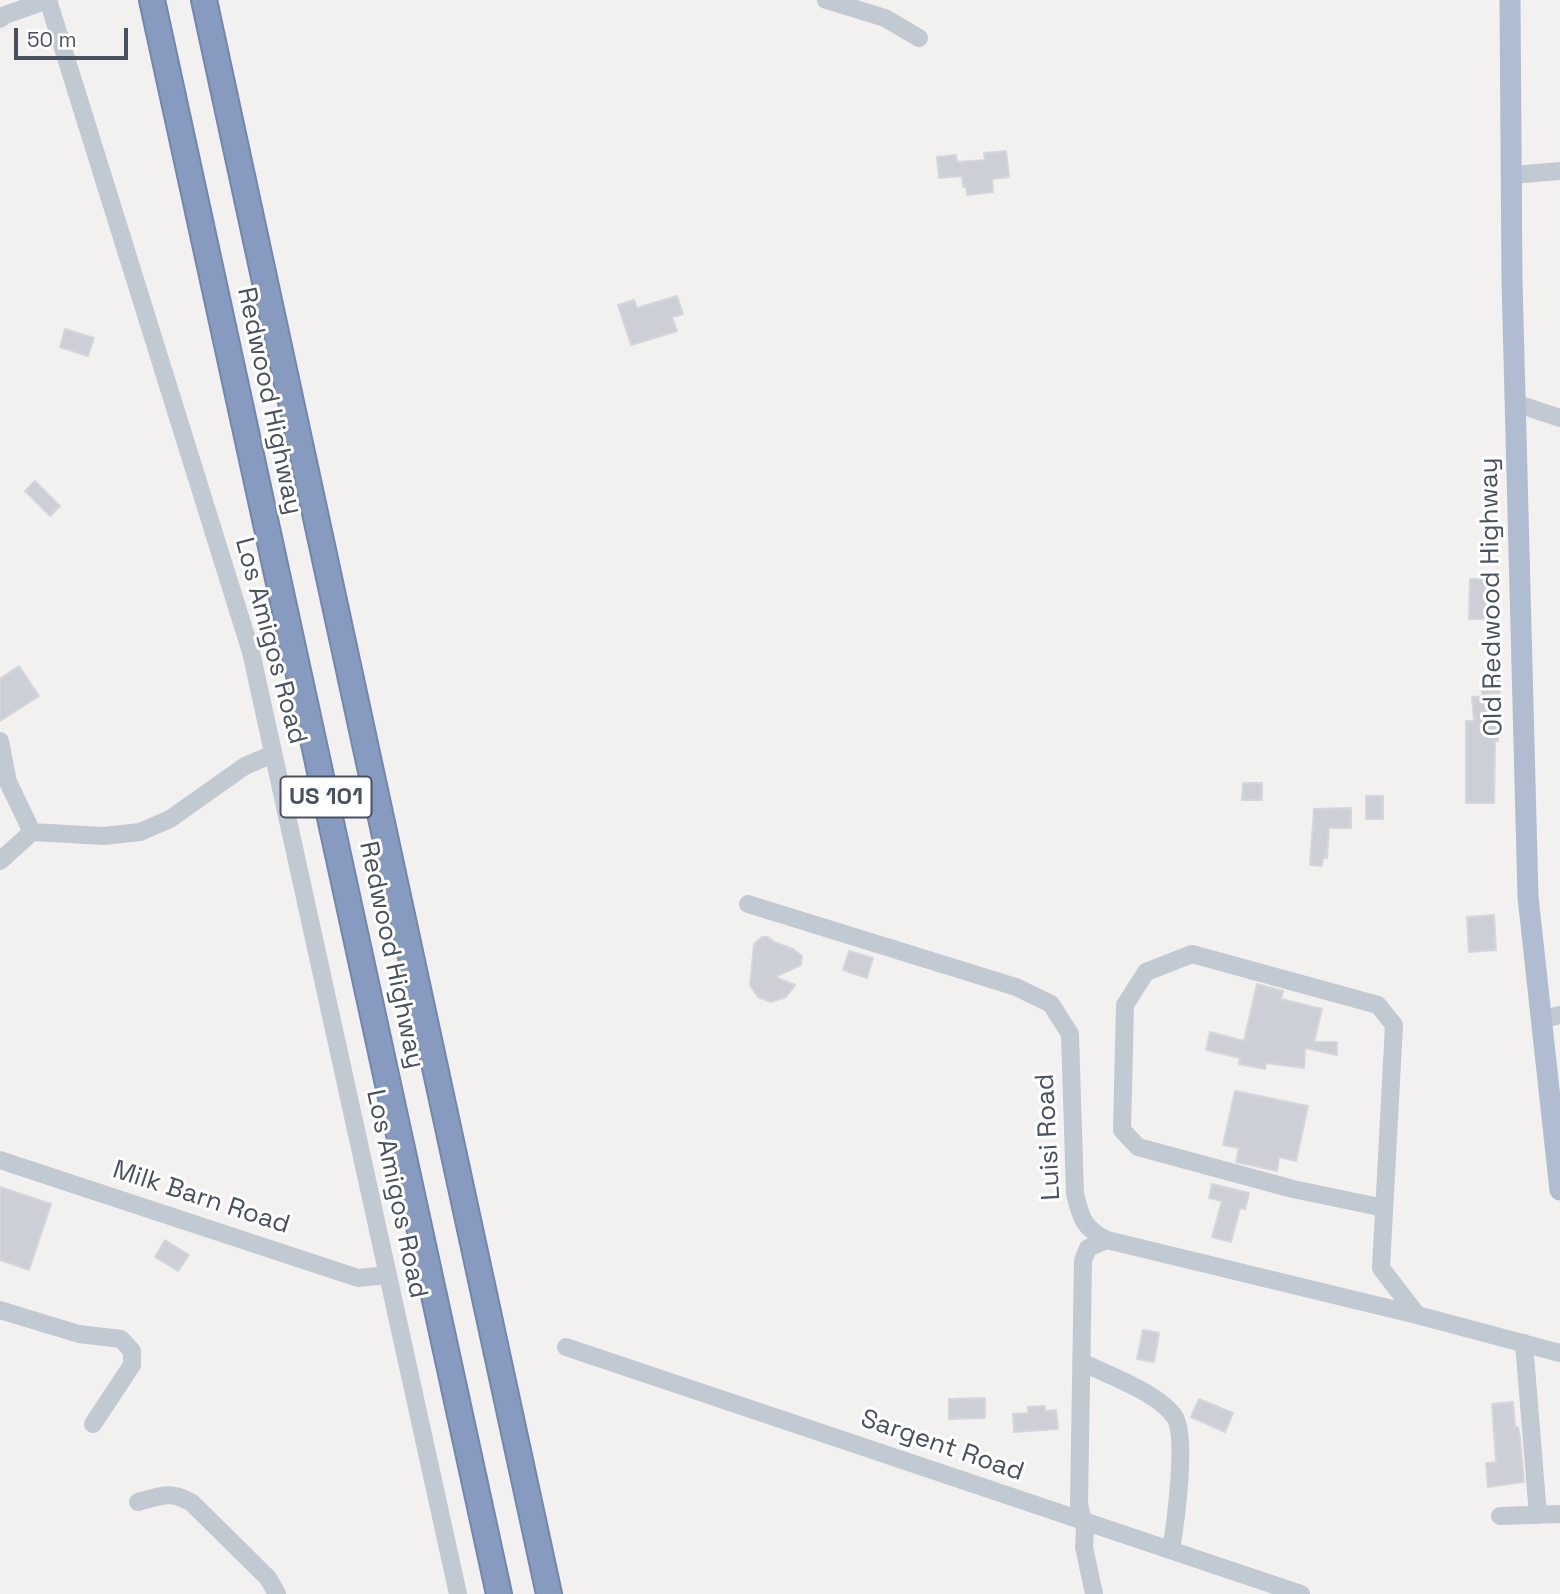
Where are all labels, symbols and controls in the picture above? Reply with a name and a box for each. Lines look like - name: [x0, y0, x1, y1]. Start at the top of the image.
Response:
- scale bar: [18, 14, 131, 58]
- text: 50 m: [27, 26, 77, 53]
- street label: Redwood Highway: [230, 284, 308, 518]
- street label: Old Redwood Highway: [1474, 457, 1510, 737]
- street label: Los Amigos Road: [227, 534, 313, 748]
- road number: US 101: [280, 776, 372, 818]
- street label: Redwood Highway: [352, 838, 430, 1072]
- street label: Luisi Road: [1030, 1073, 1068, 1201]
- street label: Los Amigos Road: [359, 1087, 433, 1301]
- street label: Milk Barn Road: [109, 1155, 293, 1241]
- street label: Sargent Road: [856, 1404, 1028, 1488]

